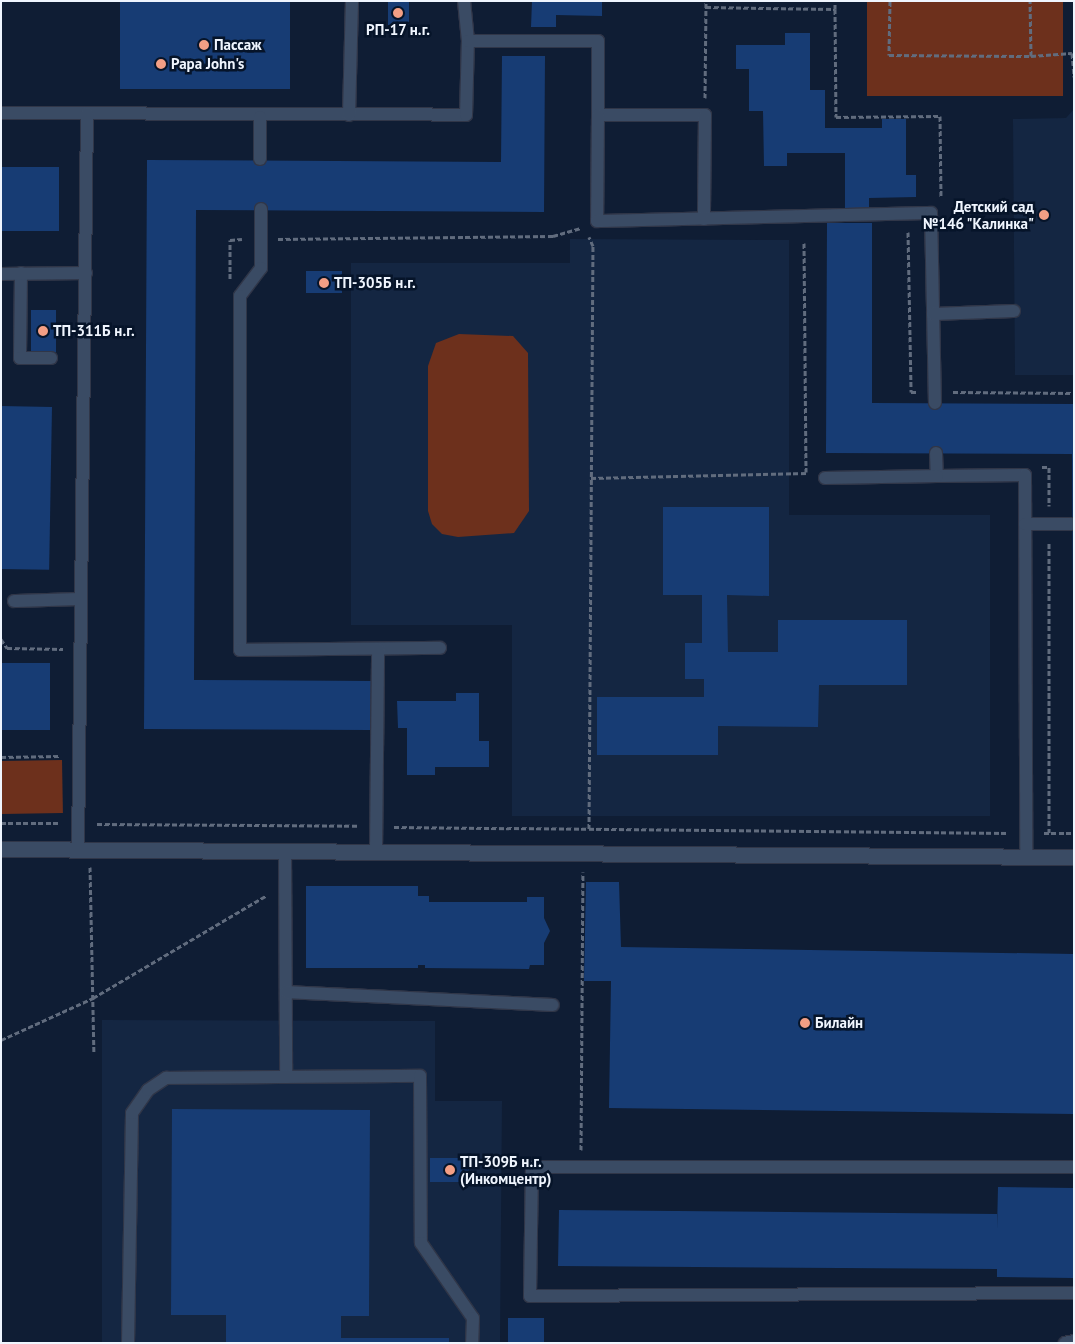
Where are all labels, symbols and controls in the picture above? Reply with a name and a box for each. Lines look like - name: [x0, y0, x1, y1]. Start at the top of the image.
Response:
- marker: РП-17 н.г.: [392, 7, 404, 19]
- place label: РП-17 н.г.: [366, 21, 430, 39]
- place label: Пассаж: [214, 36, 262, 54]
- marker: Пассаж: [198, 39, 210, 51]
- place label: Papa John's: [171, 55, 244, 73]
- marker: Papa John's: [155, 58, 167, 70]
- place label: Детский сад №146 "Калинка": [922, 197, 1034, 232]
- marker: Детский сад №146 "Калинка": [1038, 209, 1050, 221]
- place label: ТП-305Б н.г.: [334, 274, 416, 292]
- marker: ТП-305Б н.г.: [318, 277, 330, 289]
- place label: ТП-311Б н.г.: [53, 322, 135, 340]
- marker: ТП-311Б н.г.: [37, 325, 49, 337]
- place label: Билайн: [815, 1014, 863, 1032]
- marker: Билайн: [799, 1017, 811, 1029]
- place label: ТП-309Б н.г. (Инкомцентр): [460, 1152, 551, 1187]
- marker: ТП-309Б н.г. (Инкомцентр): [444, 1164, 456, 1176]

